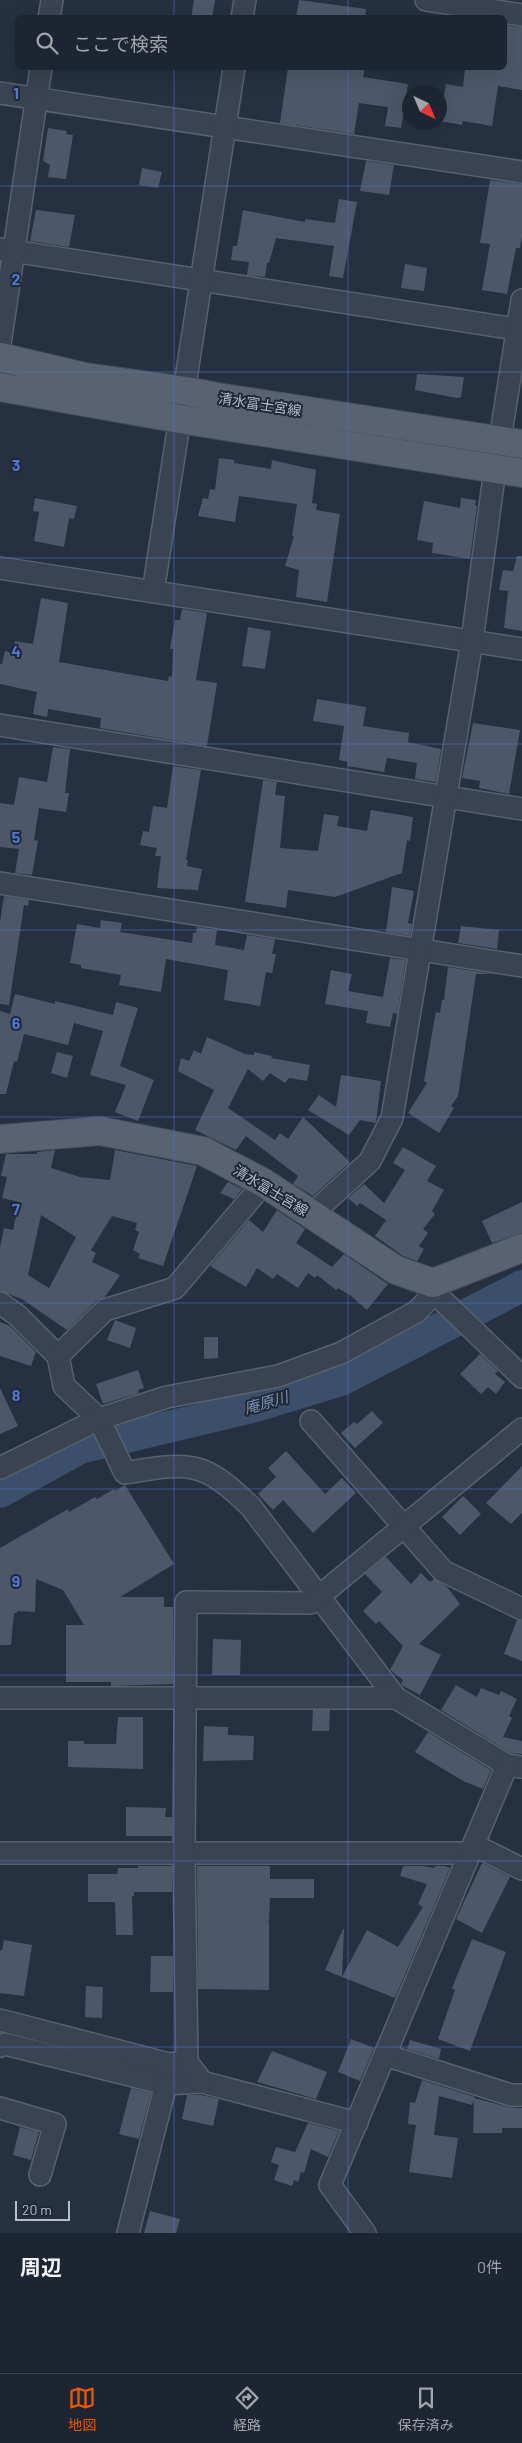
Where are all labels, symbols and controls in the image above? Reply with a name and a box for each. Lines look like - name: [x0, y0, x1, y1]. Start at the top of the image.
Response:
- search box: [15, 15, 507, 70]
- icon: search: [33, 29, 61, 57]
- text: ここで検索: [73, 32, 168, 55]
- text: 1: [13, 83, 19, 102]
- north arrow: [402, 85, 447, 130]
- text: 2: [12, 269, 21, 288]
- street label: 清水富士宮線: [217, 389, 303, 419]
- text: 3: [12, 455, 20, 474]
- text: 4: [11, 641, 21, 660]
- text: 5: [12, 827, 21, 846]
- text: 6: [12, 1013, 21, 1032]
- street label: 清水富士宮線: [231, 1161, 311, 1219]
- text: 7: [12, 1199, 20, 1218]
- text: 8: [12, 1385, 21, 1404]
- water label: 庵原川: [242, 1387, 292, 1417]
- text: 9: [12, 1571, 20, 1590]
- scale bar: [15, 2198, 70, 2221]
- text: 20 m: [22, 2201, 52, 2218]
- text: 周辺: [20, 2254, 62, 2279]
- text: 0件: [477, 2257, 502, 2276]
- tab: 地図: [68, 2384, 96, 2434]
- tab: 経路: [233, 2384, 261, 2434]
- tab: 保存済み: [398, 2384, 454, 2434]

